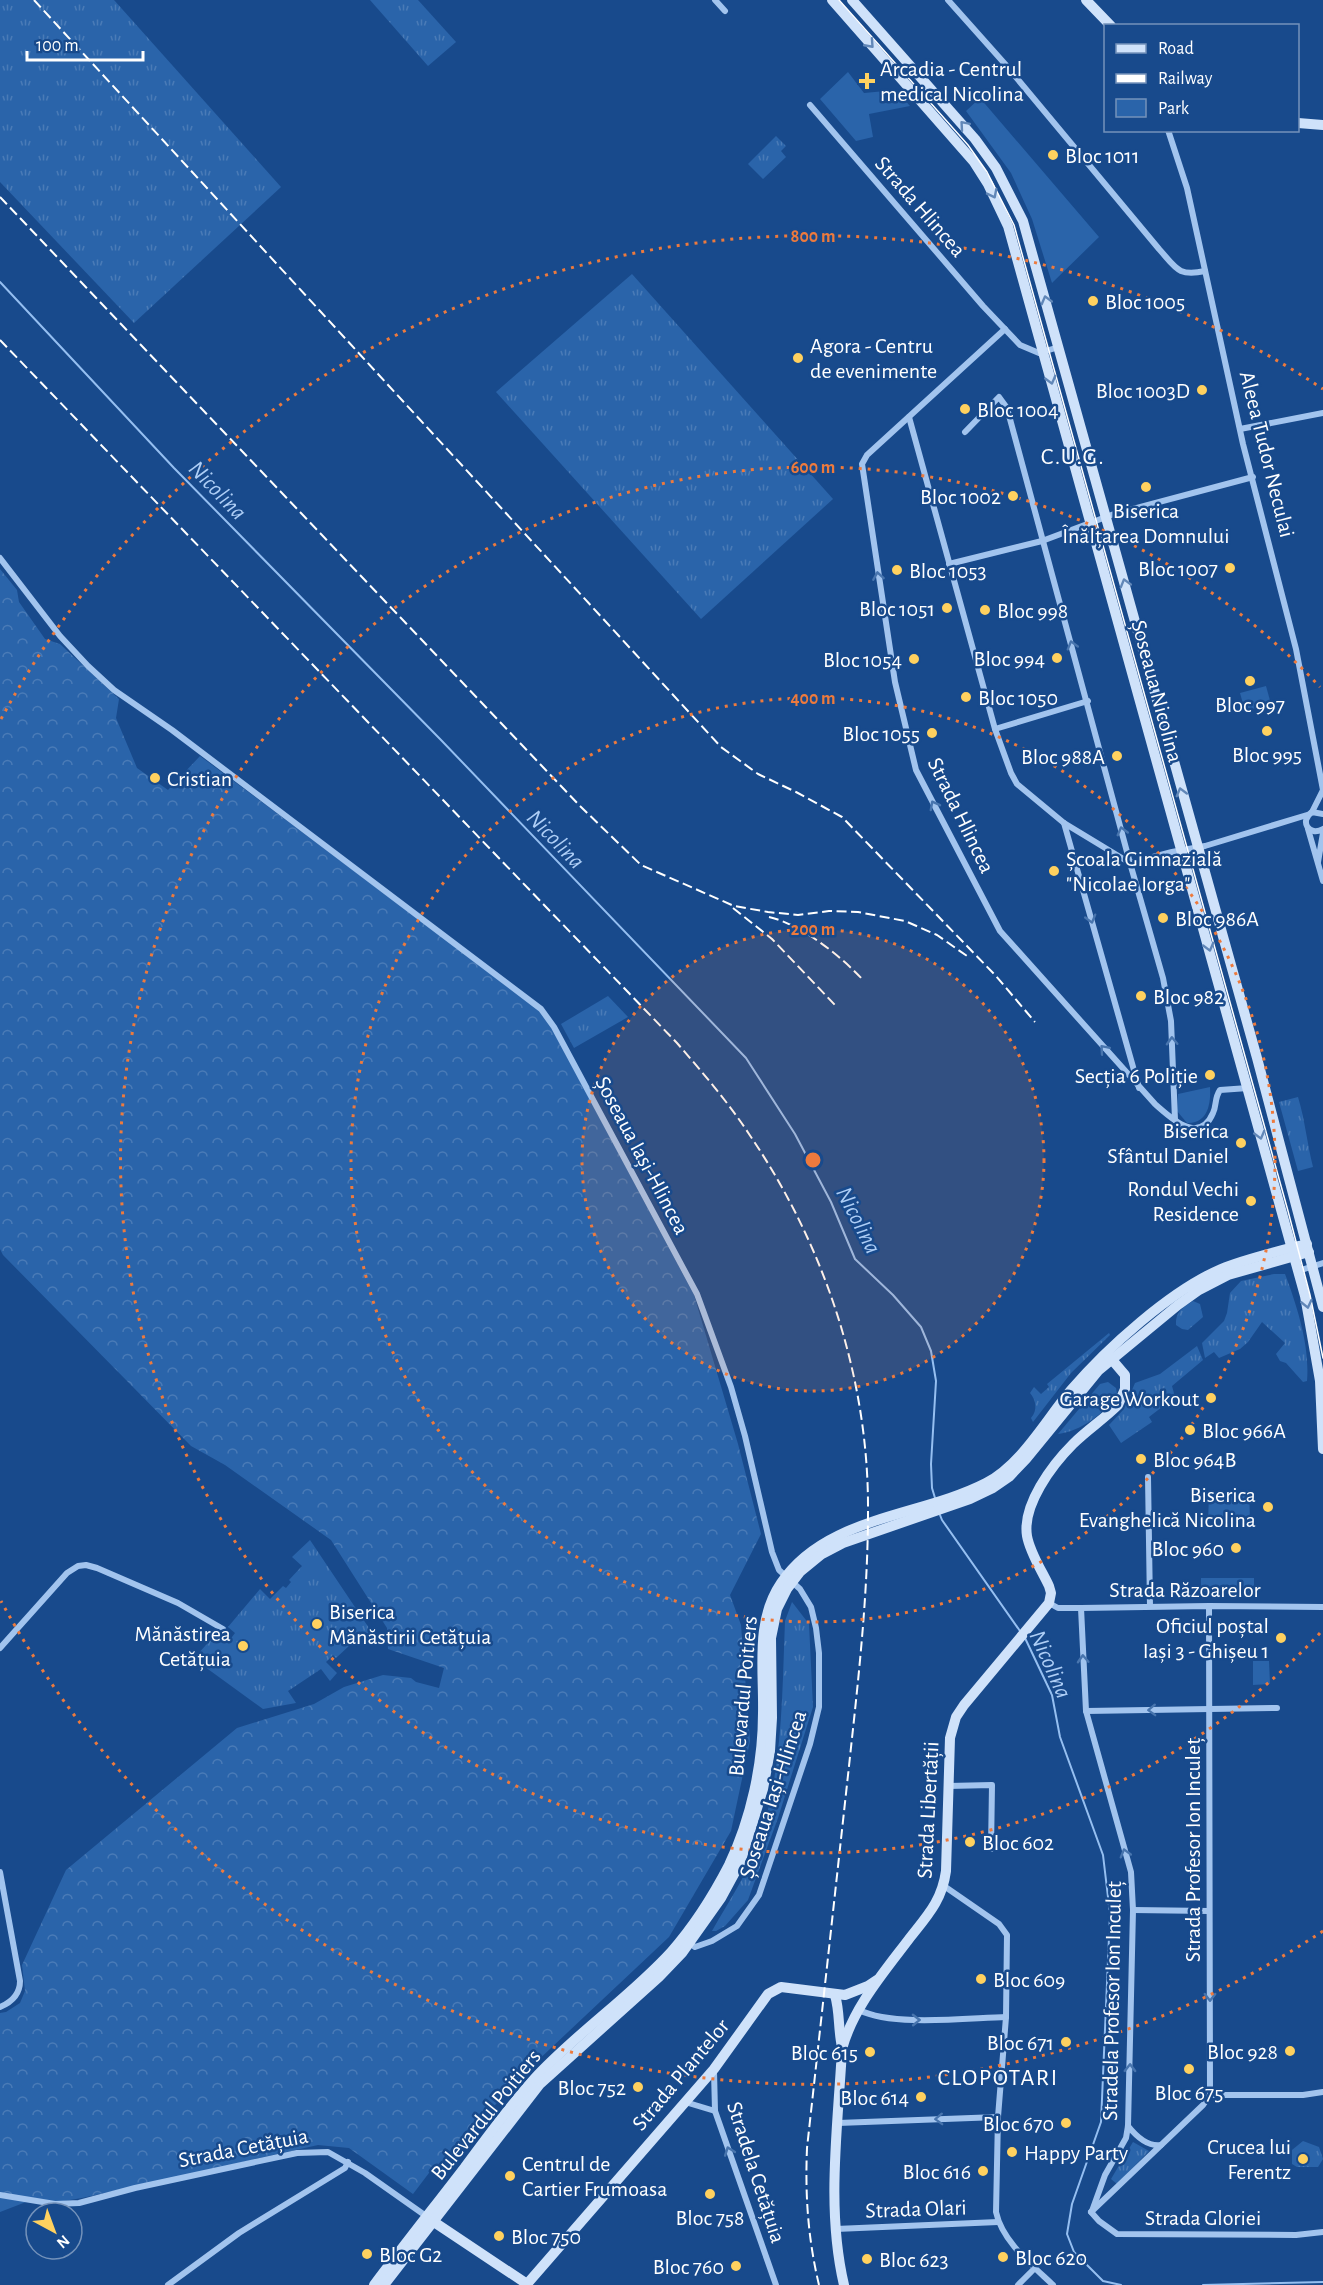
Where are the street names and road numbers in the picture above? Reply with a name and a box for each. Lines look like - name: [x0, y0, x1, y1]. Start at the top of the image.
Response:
- street label: Strada Hlincea: [871, 152, 970, 261]
- street label: Aleea Tudor Neculai: [1236, 369, 1298, 540]
- street label: Șoseaua Nicolina: [1126, 618, 1187, 765]
- street label: Strada Hlincea: [924, 754, 998, 877]
- street label: Șoseaua Iași-Hlincea: [589, 1073, 693, 1239]
- street label: Strada Răzoarelor: [1109, 1579, 1261, 1601]
- street label: Bulevardul Poitiers: [725, 1615, 761, 1777]
- street label: Șoseaua Iași-Hlincea: [735, 1708, 812, 1882]
- street label: Strada Profesor Ion Inculeț: [1182, 1738, 1206, 1962]
- street label: Strada Libertății: [913, 1741, 945, 1879]
- street label: Stradela Profesor Ion Inculeț: [1099, 1881, 1127, 2121]
- street label: Strada Plantelor: [628, 2015, 733, 2134]
- street label: Bulevardul Poitiers: [427, 2045, 545, 2184]
- street label: Stradela Cetățuia: [721, 2099, 789, 2246]
- street label: Strada Cetățuia: [176, 2125, 310, 2173]
- street label: Strada Olari: [865, 2196, 967, 2222]
- street label: Strada Gloriei: [1145, 2207, 1261, 2229]

